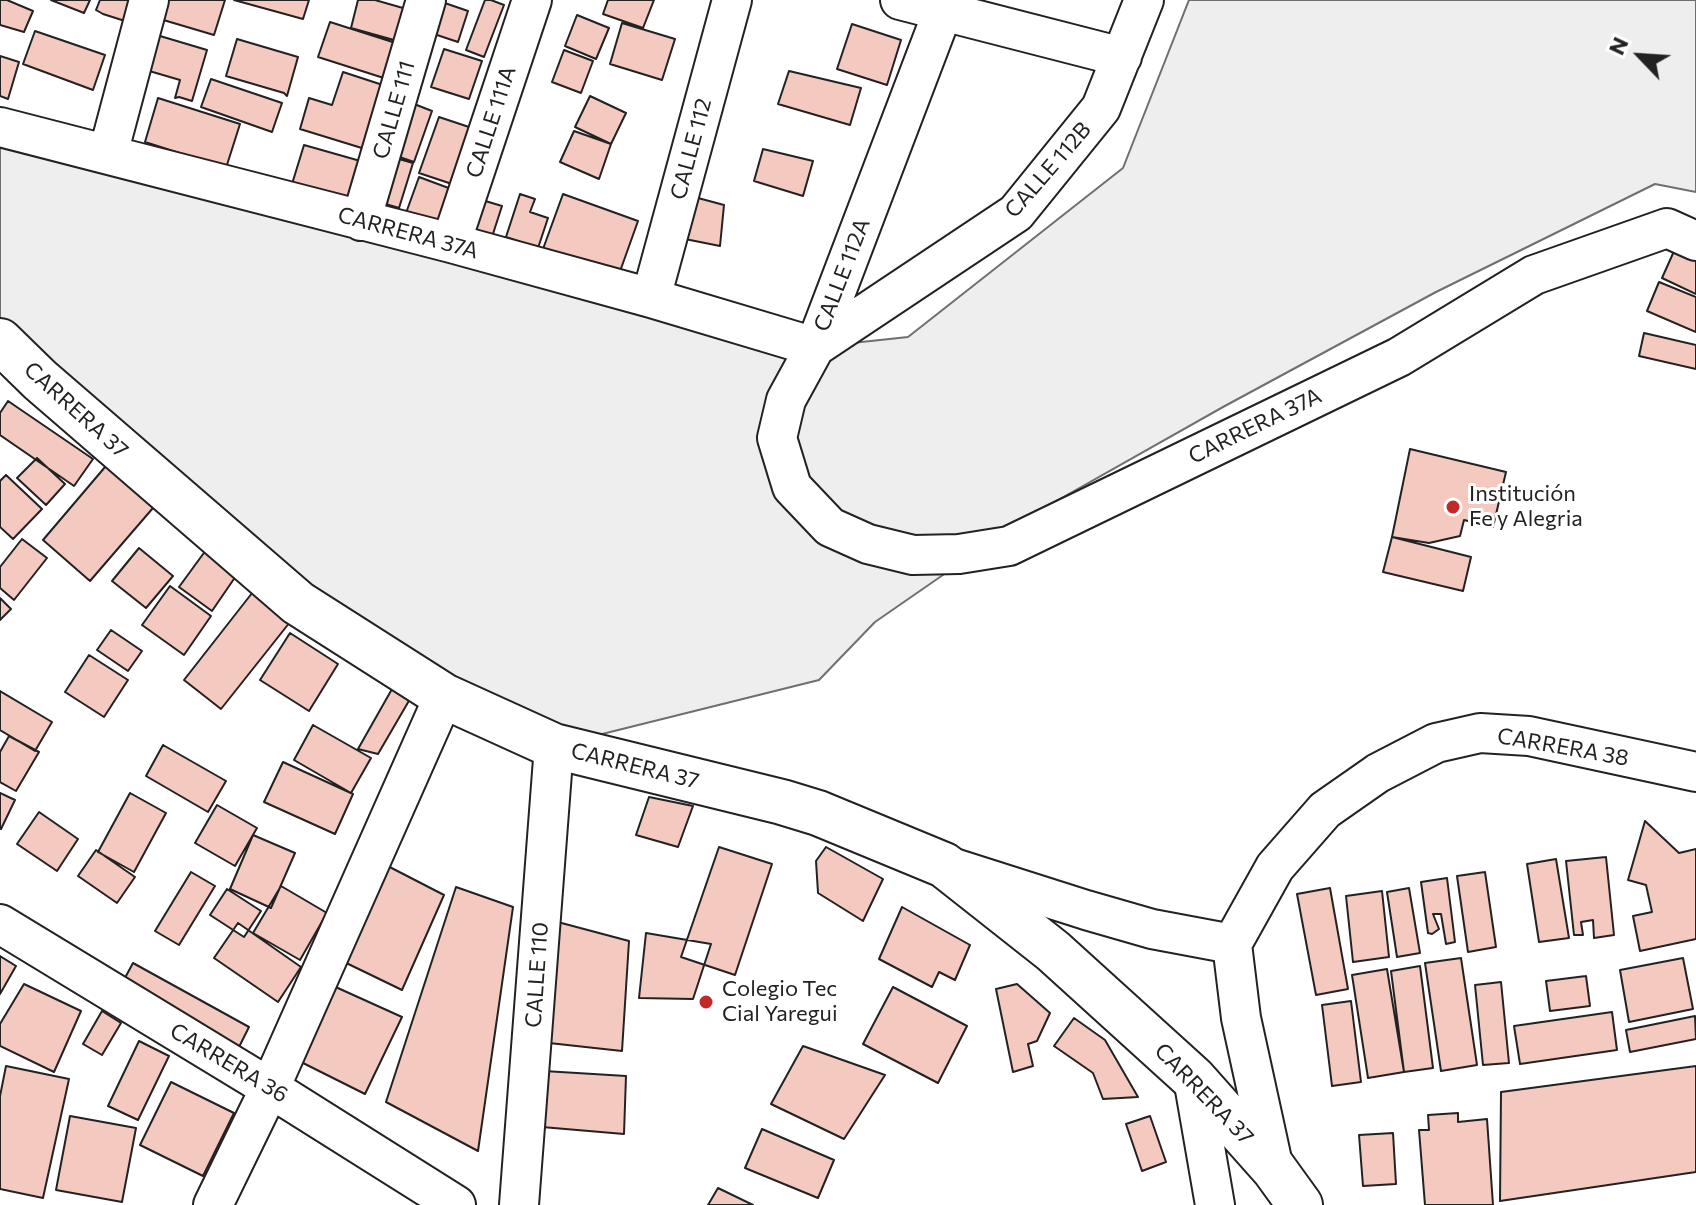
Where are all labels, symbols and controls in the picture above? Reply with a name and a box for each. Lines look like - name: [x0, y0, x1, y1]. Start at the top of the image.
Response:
- north arrow: [1600, 16, 1680, 96]
- text: N: [1602, 32, 1634, 59]
- street label: CALLE 111: [367, 58, 421, 162]
- street label: CALLE 111A: [461, 63, 521, 181]
- street label: CALLE 112: [665, 95, 717, 203]
- street label: CALLE 112B: [999, 117, 1097, 223]
- street label: CARRERA 37A: [335, 202, 481, 264]
- street label: CALLE 112A: [808, 215, 876, 335]
- street label: CARRERA 37: [18, 356, 134, 464]
- street label: CARRERA 37A: [1184, 383, 1326, 469]
- place label: Institución Fe y Alegria: [1469, 481, 1583, 532]
- marker: Institución Fe y Alegria: [1444, 498, 1462, 516]
- street label: CARRERA 38: [1495, 722, 1631, 772]
- street label: CARRERA 37: [568, 737, 702, 795]
- street label: CALLE 110: [520, 921, 554, 1029]
- place label: Colegio Tec Cial Yaregui: [722, 976, 838, 1028]
- marker: Colegio Tec Cial Yaregui: [697, 993, 715, 1011]
- street label: CARRERA 36: [165, 1017, 293, 1109]
- street label: CARRERA 37: [1149, 1038, 1259, 1150]

